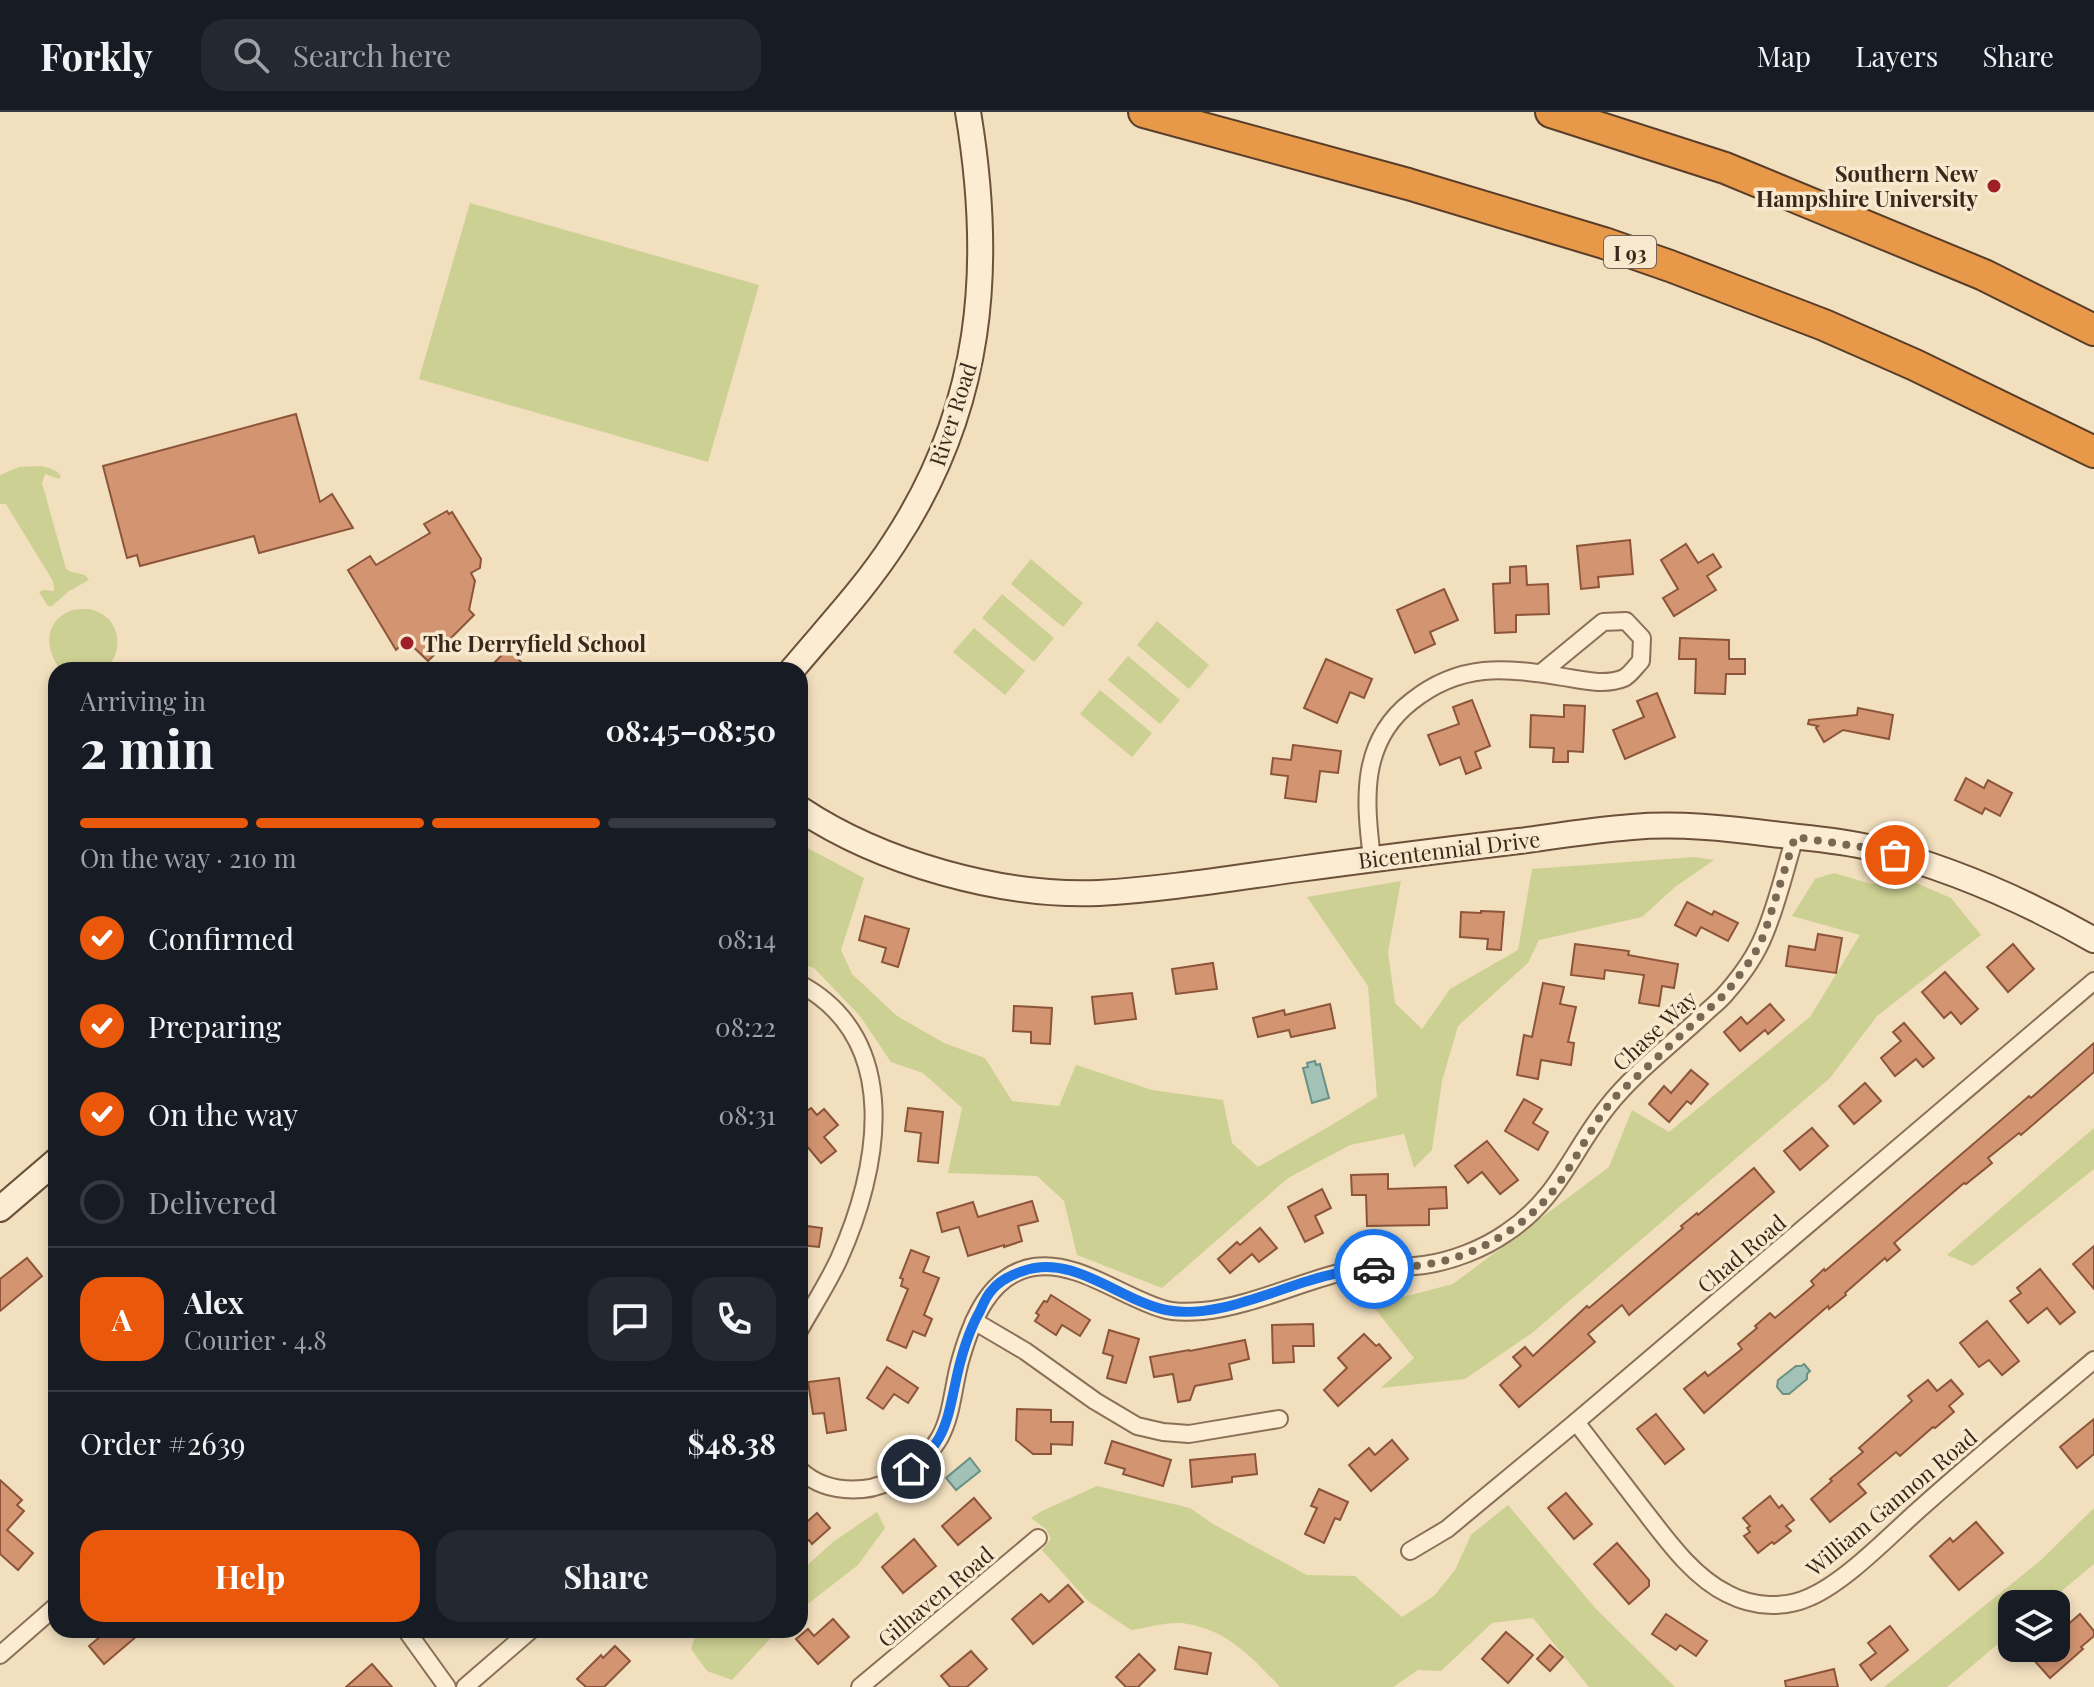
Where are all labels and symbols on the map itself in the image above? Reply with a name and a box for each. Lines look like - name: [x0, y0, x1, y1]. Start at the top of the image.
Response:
- place label: Southern New Hampshire University: [1756, 158, 1979, 213]
- marker: Southern New Hampshire University: [1985, 177, 2003, 195]
- road number: I 93: [1604, 236, 1656, 268]
- street label: River Road: [921, 358, 983, 470]
- place label: The Derryfield School: [423, 628, 646, 658]
- marker: The Derryfield School: [398, 634, 416, 652]
- pin: [1861, 821, 1929, 889]
- street label: Bicentennial Drive: [1356, 823, 1542, 875]
- street label: Chase Way: [1605, 983, 1703, 1077]
- street label: Chad Road: [1690, 1207, 1792, 1299]
- courier: [1334, 1229, 1414, 1309]
- street label: William Gannon Road: [1799, 1422, 1983, 1583]
- pin: [877, 1435, 945, 1503]
- street label: Gilhaven Road: [871, 1539, 999, 1653]

